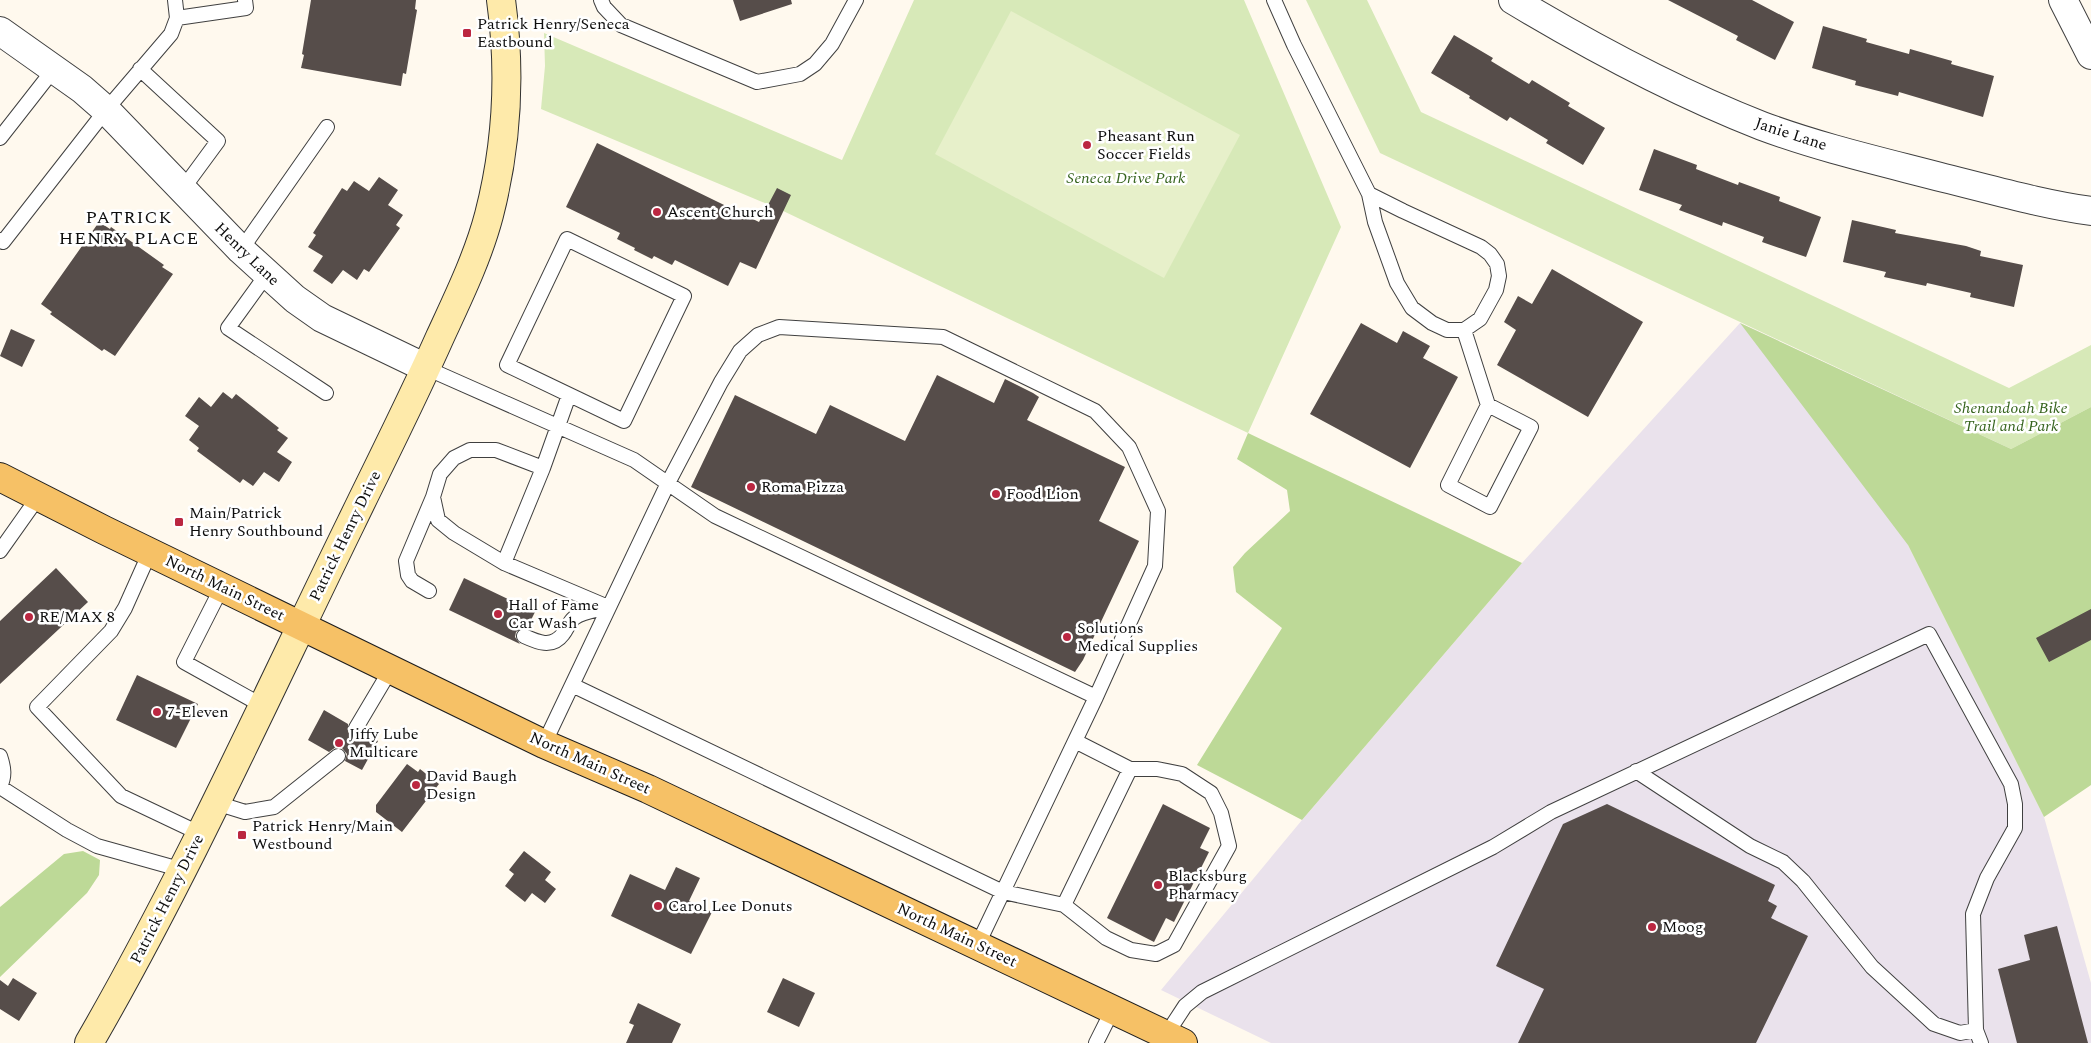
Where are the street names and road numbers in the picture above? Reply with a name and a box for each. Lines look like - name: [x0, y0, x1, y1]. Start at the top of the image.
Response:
- street label: Janie Lane: [1752, 111, 1830, 157]
- street label: Henry Lane: [209, 217, 285, 291]
- street label: Patrick Henry Drive: [303, 467, 387, 605]
- street label: North Main Street: [161, 549, 289, 627]
- street label: North Main Street: [526, 726, 655, 801]
- street label: Patrick Henry Drive: [124, 830, 210, 968]
- street label: North Main Street: [893, 897, 1021, 974]

